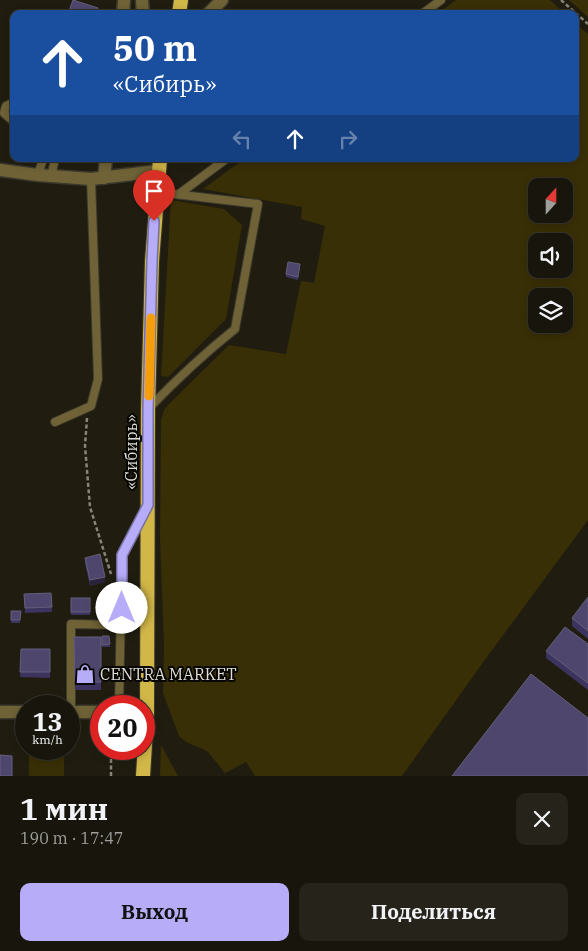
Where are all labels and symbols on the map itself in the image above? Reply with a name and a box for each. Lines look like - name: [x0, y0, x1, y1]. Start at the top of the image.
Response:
- pin: [133, 170, 175, 221]
- north arrow: [528, 178, 572, 222]
- street label: «Сибирь»: [121, 414, 141, 490]
- position arrow: [95, 581, 147, 633]
- shop icon: CENTRA MARKET: [74, 663, 96, 685]
- place label: CENTRA MARKET: [100, 664, 237, 684]
- speed limit sign: 20: [90, 695, 155, 760]

